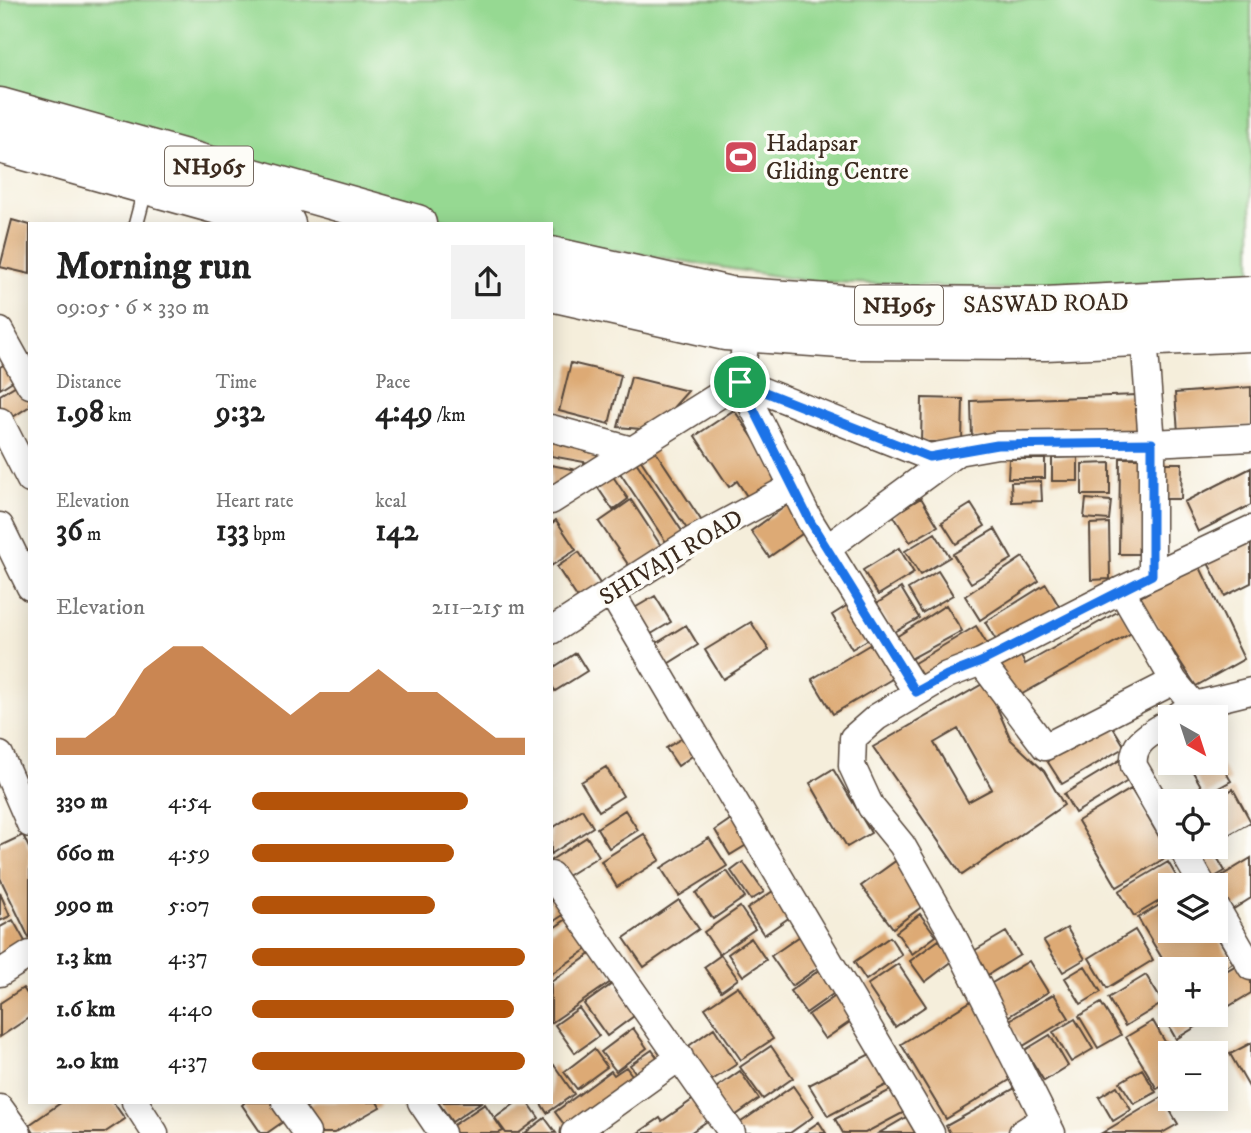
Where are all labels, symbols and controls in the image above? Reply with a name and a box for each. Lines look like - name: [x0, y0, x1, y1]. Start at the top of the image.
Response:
- place label: Hadapsar Gliding Centre: [766, 129, 909, 187]
- sports icon: Hadapsar Gliding Centre: [722, 138, 760, 176]
- road number: NH965: [165, 146, 253, 186]
- text: Morning run: [56, 243, 251, 291]
- button: share: [451, 245, 525, 319]
- road number: NH965: [855, 286, 943, 324]
- street label: SASWAD ROAD: [963, 288, 1129, 320]
- text: 09:05 · 6 × 330 m: [56, 293, 210, 322]
- pin: [710, 352, 770, 412]
- icon: arrive: [721, 363, 759, 401]
- text: Distance: [56, 371, 121, 394]
- text: Time: [216, 371, 257, 394]
- text: Pace: [375, 371, 410, 394]
- text: 1.98: [56, 394, 104, 431]
- text: 9:32: [216, 394, 264, 431]
- text: 4:49: [375, 394, 433, 431]
- text: km: [104, 404, 132, 427]
- text: /km: [433, 404, 466, 427]
- text: Elevation: [56, 490, 130, 513]
- text: Heart rate: [216, 490, 294, 513]
- text: kcal: [375, 490, 407, 513]
- street label: SHIVAJI ROAD: [594, 503, 749, 613]
- text: 36: [56, 513, 83, 550]
- text: 133: [216, 513, 249, 550]
- text: 142: [375, 513, 418, 550]
- text: m: [83, 523, 101, 546]
- text: bpm: [249, 523, 286, 546]
- text: Elevation: [56, 593, 145, 622]
- text: 211–215 m: [431, 593, 525, 622]
- north arrow: [1158, 705, 1228, 775]
- map controls: [1158, 705, 1228, 1111]
- text: 330 m: [56, 787, 108, 816]
- text: 4:54: [168, 787, 211, 816]
- button: locate: [1158, 789, 1228, 859]
- text: 660 m: [56, 839, 115, 868]
- text: 4:59: [168, 839, 210, 868]
- button: layers: [1158, 873, 1228, 943]
- text: 990 m: [56, 891, 114, 920]
- text: 5:07: [168, 891, 210, 920]
- text: 1.3 km: [56, 943, 112, 972]
- text: 4:37: [168, 943, 208, 972]
- button: +: [1158, 957, 1228, 1027]
- text: 1.6 km: [56, 995, 115, 1024]
- text: 4:40: [168, 995, 213, 1024]
- button: −: [1158, 1041, 1228, 1111]
- text: 2.0 km: [56, 1047, 119, 1076]
- text: 4:37: [168, 1047, 208, 1076]

